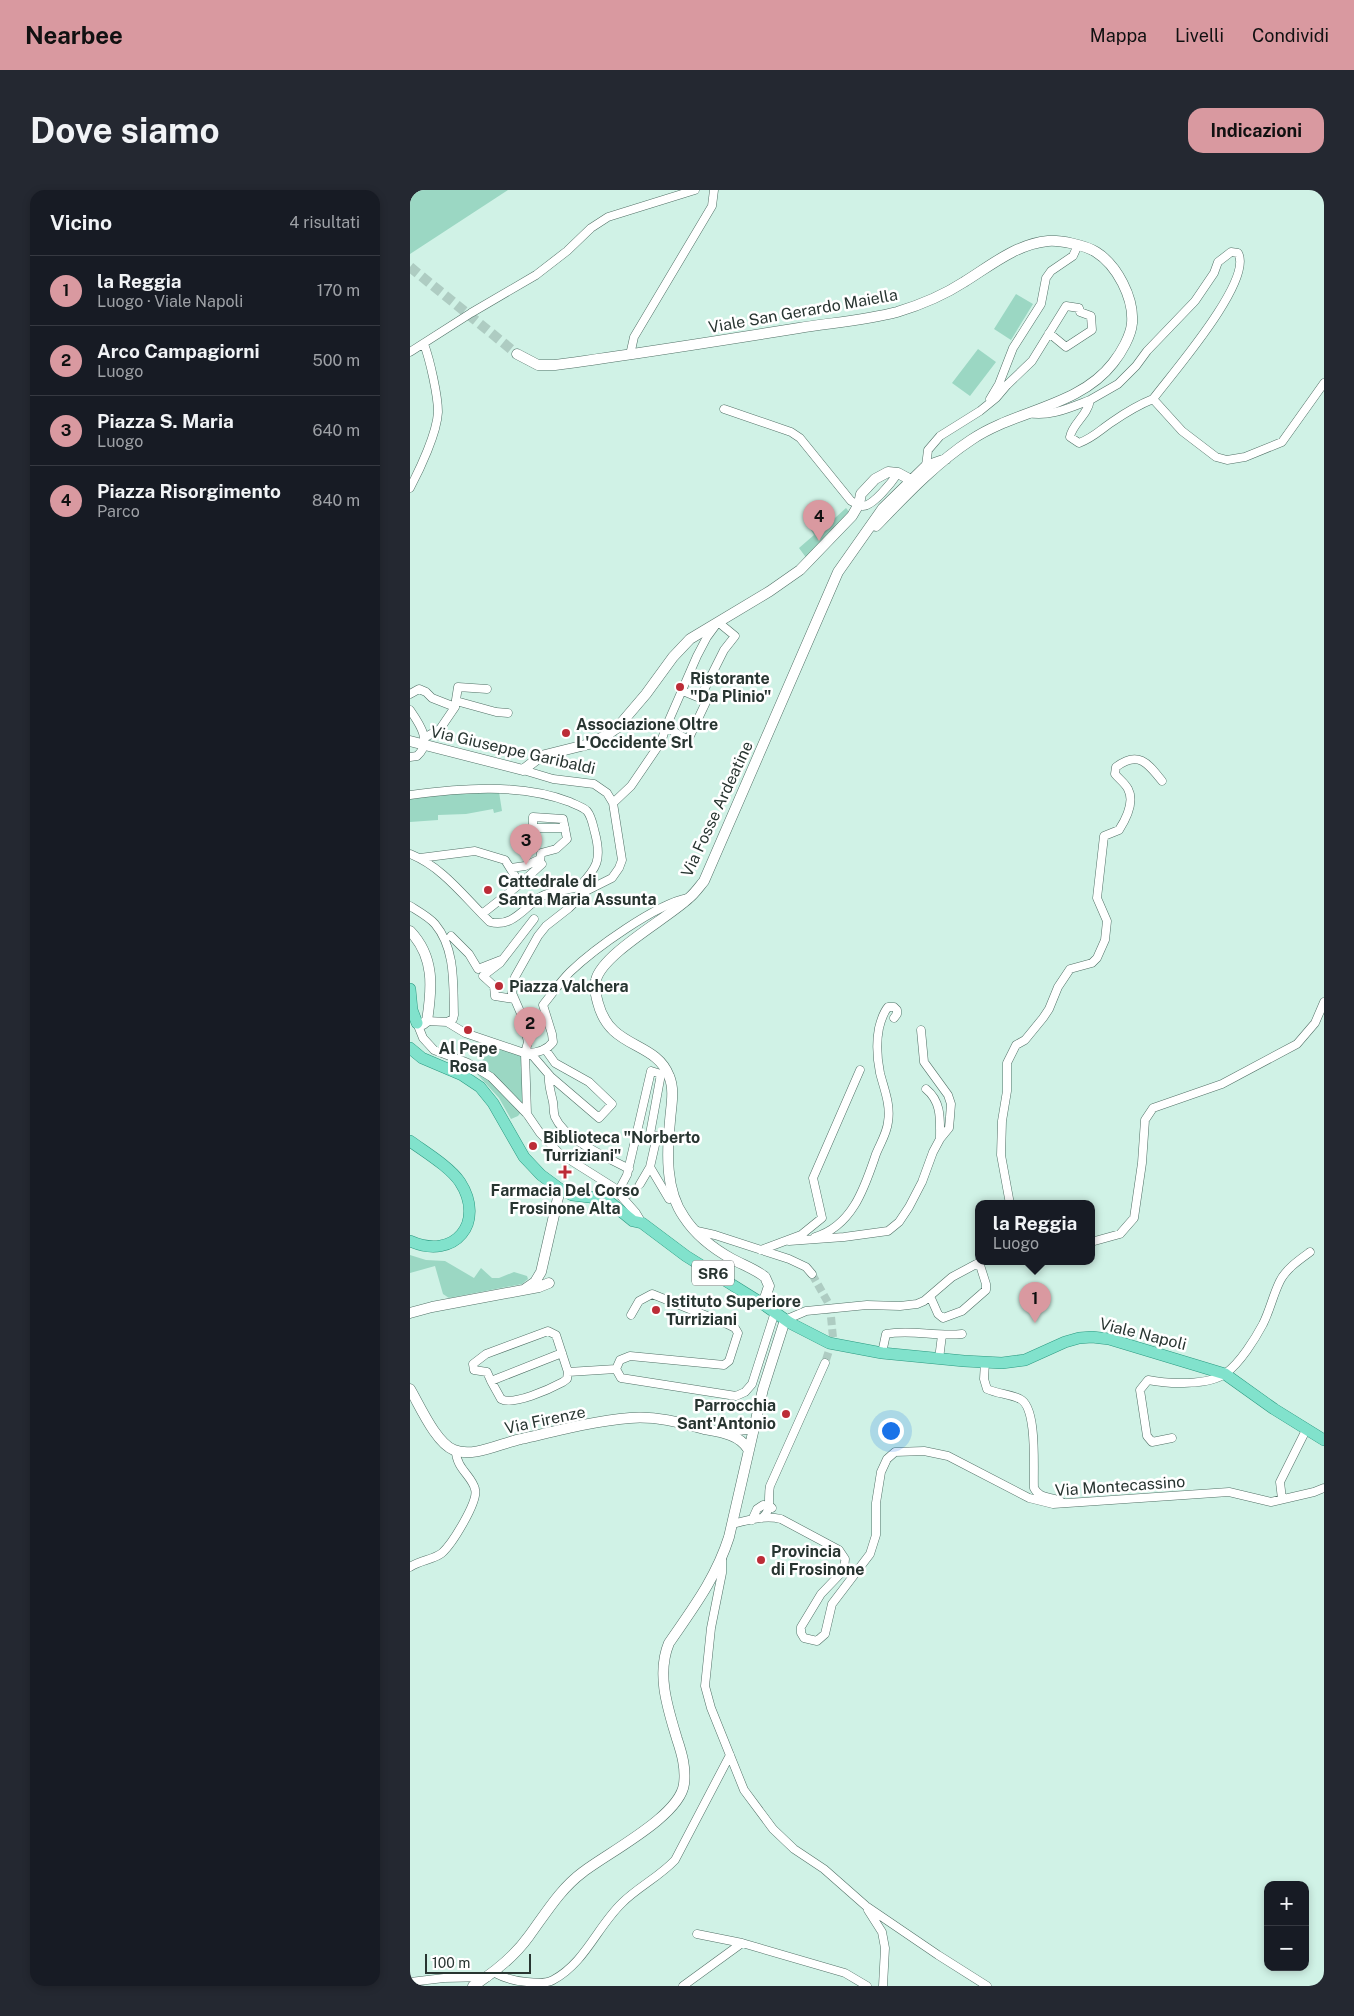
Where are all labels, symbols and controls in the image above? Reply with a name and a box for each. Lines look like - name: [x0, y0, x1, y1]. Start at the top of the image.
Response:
- text: Nearbee: [25, 21, 123, 49]
- text: Mappa: [1090, 25, 1147, 46]
- text: Livelli: [1175, 25, 1224, 46]
- text: Condividi: [1252, 25, 1329, 46]
- button: Indicazioni: [1188, 108, 1324, 153]
- text: Dove siamo: [30, 110, 220, 151]
- text: Vicino: [50, 210, 112, 235]
- text: 4 risultati: [289, 213, 360, 232]
- text: la Reggia: [97, 270, 182, 292]
- text: 1: [63, 281, 69, 300]
- text: 170 m: [317, 281, 360, 300]
- street label: Viale San Gerardo Maiella: [707, 285, 899, 337]
- text: Luogo · Viale Napoli: [97, 292, 243, 311]
- text: Arco Campagiorni: [97, 340, 260, 362]
- text: 2: [61, 351, 71, 370]
- text: 500 m: [313, 351, 360, 370]
- text: Luogo: [97, 362, 143, 381]
- text: Piazza S. Maria: [97, 410, 234, 432]
- text: 3: [61, 421, 71, 440]
- text: 640 m: [312, 421, 360, 440]
- text: Luogo: [97, 432, 143, 451]
- text: Piazza Risorgimento: [97, 480, 281, 502]
- text: 4: [61, 491, 71, 510]
- text: 840 m: [312, 491, 360, 510]
- pin: 4: [803, 500, 835, 541]
- text: Parco: [97, 502, 140, 521]
- place label: Ristorante "Da Plinio": [690, 669, 771, 706]
- marker: Ristorante "Da Plinio": [674, 681, 686, 693]
- place label: Associazione Oltre L'Occidente Srl: [576, 715, 718, 752]
- street label: Via Giuseppe Garibaldi: [429, 722, 597, 778]
- marker: Associazione Oltre L'Occidente Srl: [560, 727, 572, 739]
- street label: Via Fosse Ardeatine: [677, 738, 757, 880]
- pin: 3: [510, 824, 542, 865]
- place label: Cattedrale di Santa Maria Assunta: [498, 872, 656, 909]
- marker: Cattedrale di Santa Maria Assunta: [482, 884, 494, 896]
- place label: Piazza Valchera: [509, 977, 629, 996]
- marker: Piazza Valchera: [493, 980, 505, 992]
- pin: 2: [514, 1007, 546, 1048]
- marker: Al Pepe Rosa: [462, 1024, 474, 1036]
- place label: Al Pepe Rosa: [439, 1039, 497, 1076]
- place label: Biblioteca "Norberto Turriziani": [543, 1128, 700, 1165]
- marker: Biblioteca "Norberto Turriziani": [527, 1140, 539, 1152]
- marker: Farmacia Del Corso Frosinone Alta: [559, 1166, 571, 1178]
- place label: Farmacia Del Corso Frosinone Alta: [491, 1181, 639, 1218]
- popup: [975, 1200, 1095, 1265]
- text: la Reggia: [993, 1212, 1077, 1234]
- text: Luogo: [993, 1234, 1039, 1253]
- road number: SR6: [692, 1260, 734, 1286]
- pin: 1: [1019, 1282, 1051, 1323]
- place label: Istituto Superiore Turriziani: [666, 1292, 801, 1329]
- marker: Istituto Superiore Turriziani: [650, 1304, 662, 1316]
- street label: Viale Napoli: [1098, 1314, 1188, 1354]
- place label: Parrocchia Sant'Antonio: [677, 1396, 776, 1433]
- street label: Via Firenze: [503, 1402, 587, 1438]
- marker: Parrocchia Sant'Antonio: [780, 1408, 792, 1420]
- your location: [878, 1418, 904, 1444]
- street label: Via Montecassino: [1054, 1472, 1186, 1500]
- place label: Provincia di Frosinone: [771, 1542, 864, 1579]
- marker: Provincia di Frosinone: [755, 1554, 767, 1566]
- map controls: [1264, 1881, 1309, 1971]
- button: +: [1264, 1881, 1309, 1926]
- button: −: [1264, 1926, 1309, 1971]
- scale bar: [425, 1951, 531, 1974]
- text: 100 m: [432, 1955, 470, 1971]

